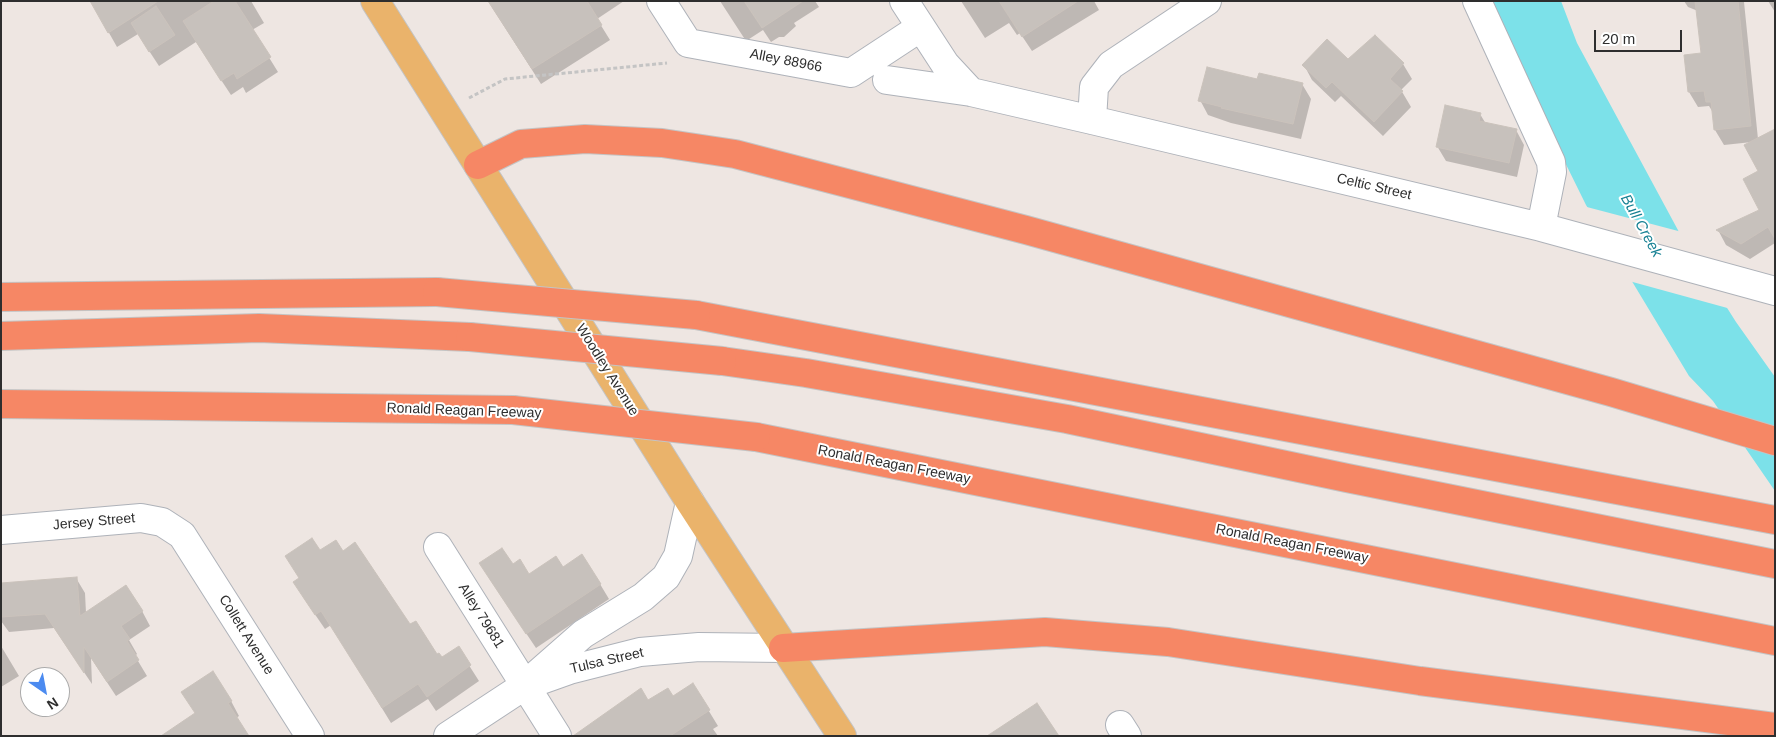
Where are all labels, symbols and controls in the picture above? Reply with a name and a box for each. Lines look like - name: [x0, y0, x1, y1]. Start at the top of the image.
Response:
- scale bar: [1596, 20, 1684, 52]
- text: 20 m: [1602, 30, 1635, 47]
- street label: Alley 88966: [748, 46, 824, 76]
- street label: Celtic Street: [1335, 170, 1413, 204]
- water label: Bull Creek: [1616, 191, 1666, 261]
- street label: Woodley Avenue: [572, 321, 642, 419]
- street label: Ronald Reagan Freeway: [386, 400, 542, 422]
- street label: Ronald Reagan Freeway: [816, 442, 972, 488]
- street label: Jersey Street: [52, 510, 136, 534]
- street label: Ronald Reagan Freeway: [1214, 521, 1370, 567]
- street label: Alley 79681: [454, 581, 508, 651]
- street label: Collett Avenue: [215, 592, 277, 678]
- street label: Tulsa Street: [569, 644, 645, 678]
- north arrow: [20, 667, 70, 717]
- text: N: [44, 694, 61, 713]

